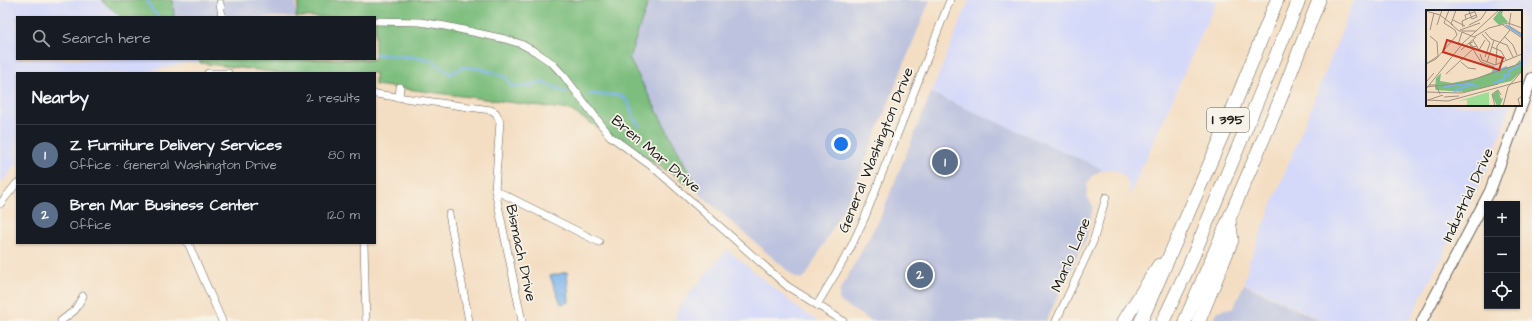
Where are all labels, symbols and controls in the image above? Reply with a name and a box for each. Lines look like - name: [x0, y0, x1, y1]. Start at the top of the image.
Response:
- inset map: [1426, 10, 1522, 106]
- search box: [16, 16, 376, 60]
- icon: search: [30, 27, 52, 49]
- text: Search here: [62, 28, 151, 49]
- street label: General Washington Drive: [833, 64, 920, 236]
- text: Nearby: [32, 86, 89, 110]
- text: 2 results: [306, 89, 360, 107]
- road number: I 395: [1207, 108, 1249, 132]
- street label: Bren Mar Drive: [607, 110, 705, 198]
- your location: [831, 134, 851, 154]
- text: Z Furniture Delivery Services: [70, 135, 282, 156]
- street label: Industrial Drive: [1437, 145, 1499, 245]
- text: 1: [44, 146, 46, 164]
- text: 80 m: [328, 146, 360, 164]
- pin: 1: [932, 147, 958, 177]
- text: Office · General Washington Drive: [70, 156, 277, 174]
- text: Bren Mar Business Center: [70, 195, 258, 216]
- map controls: [1484, 201, 1520, 309]
- button: +: [1484, 201, 1520, 237]
- street label: Bismach Drive: [500, 202, 542, 304]
- text: 2: [41, 206, 49, 224]
- text: 120 m: [327, 206, 360, 224]
- street label: Marlo Lane: [1046, 215, 1096, 295]
- text: Office: [70, 216, 111, 234]
- button: −: [1484, 237, 1520, 273]
- pin: 2: [907, 260, 933, 290]
- button: locate: [1484, 273, 1520, 309]

